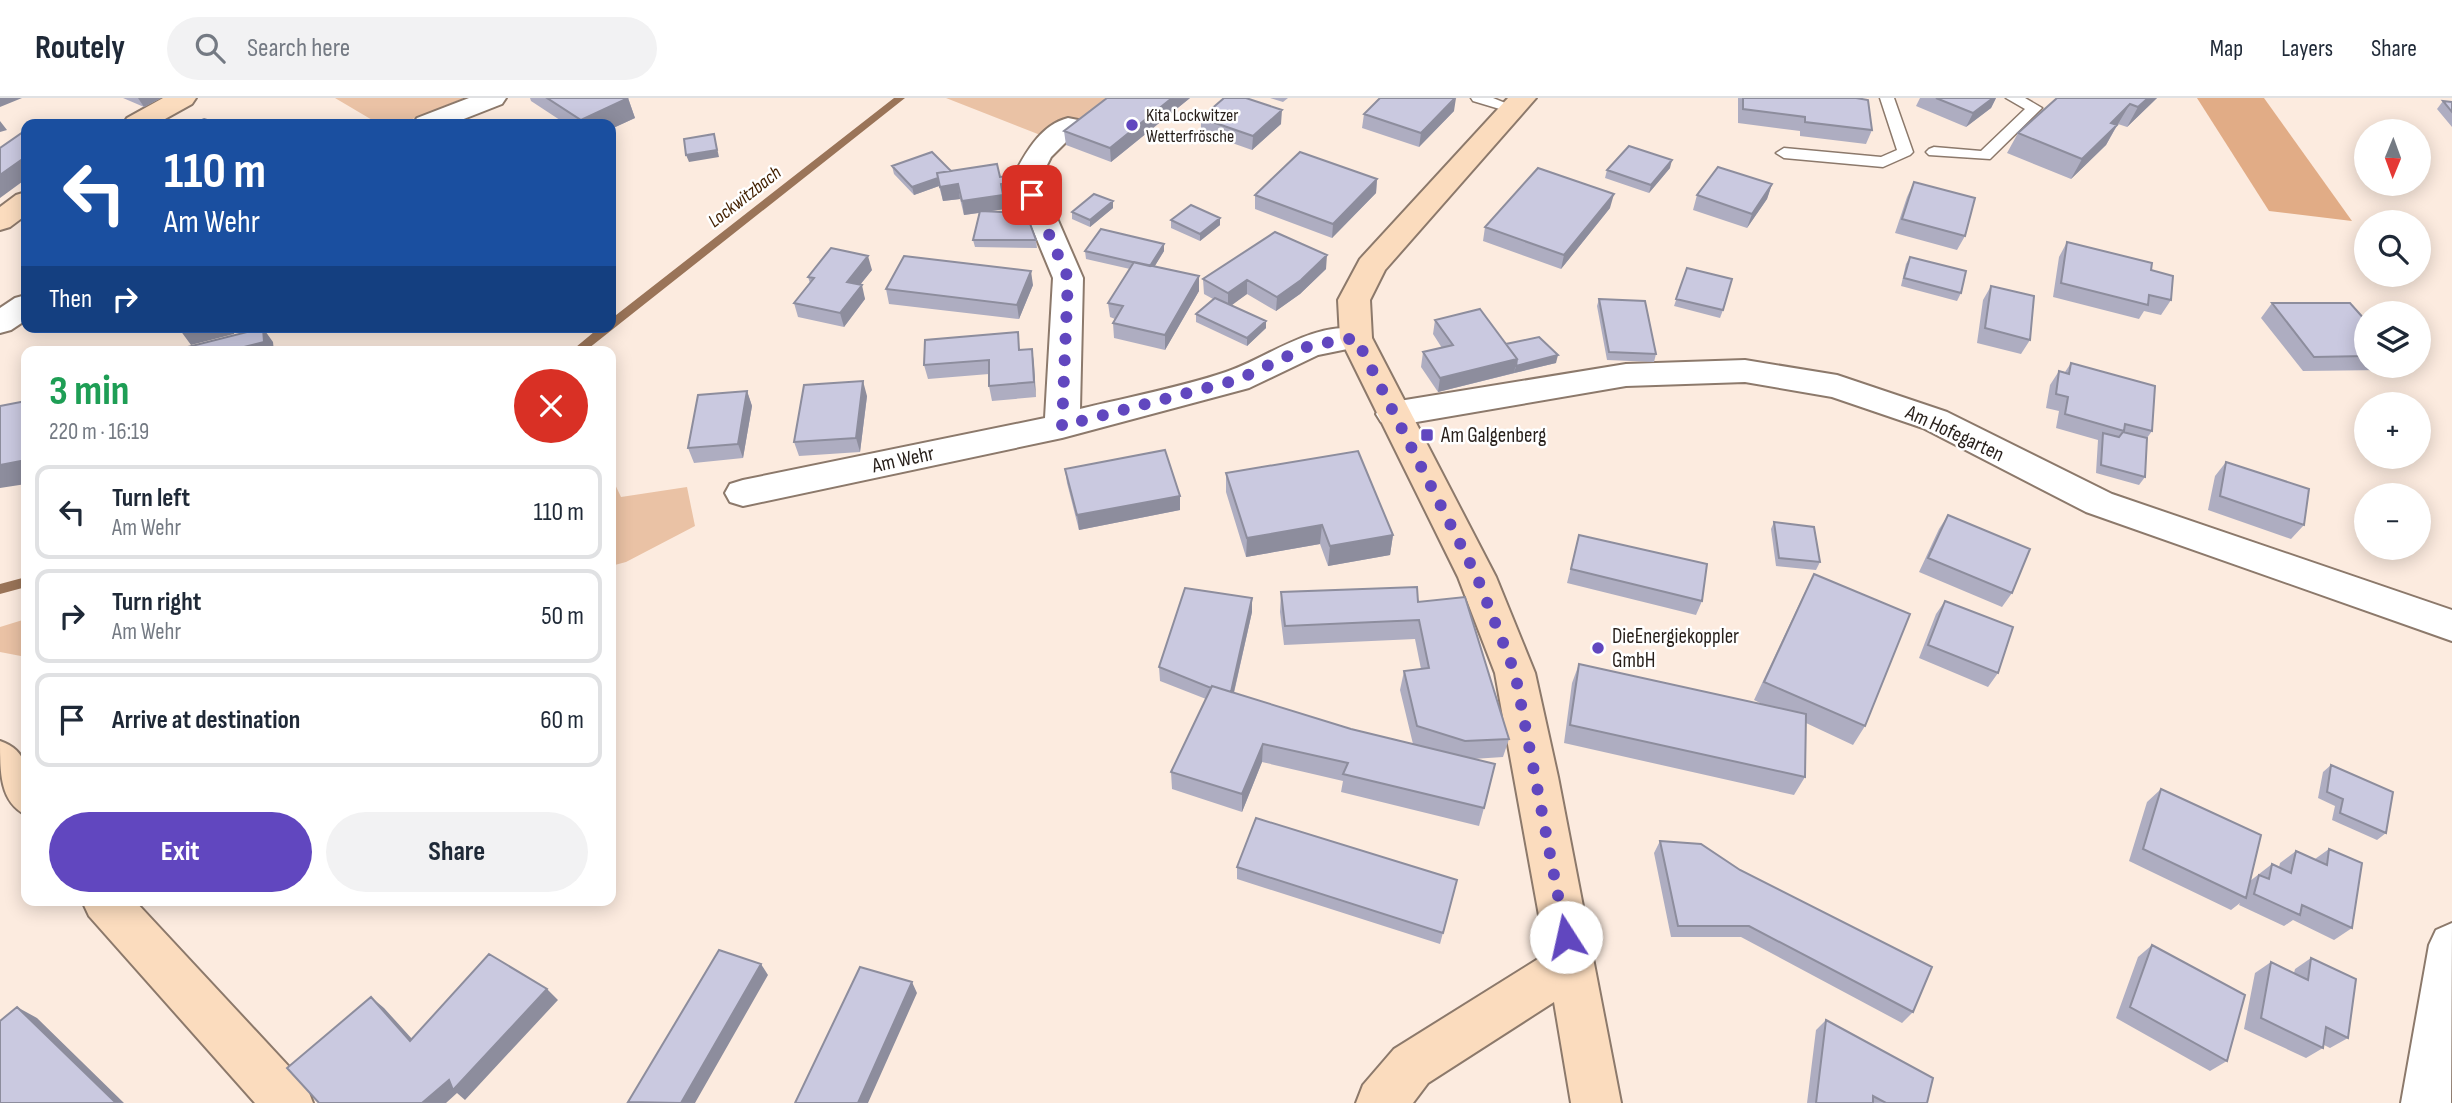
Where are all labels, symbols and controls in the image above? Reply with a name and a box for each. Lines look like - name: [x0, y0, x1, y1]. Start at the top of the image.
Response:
- search box: [167, 17, 657, 80]
- text: Routely: [35, 28, 125, 68]
- icon: search: [191, 29, 229, 67]
- text: Search here: [247, 33, 350, 64]
- text: Map: [2210, 34, 2243, 63]
- text: Layers: [2281, 34, 2333, 63]
- text: Share: [2371, 34, 2417, 63]
- place label: Kita Lockwitzer Wetterfrösche: [1146, 105, 1238, 147]
- marker: Kita Lockwitzer Wetterfrösche: [1124, 117, 1140, 133]
- north arrow: [2354, 119, 2431, 196]
- map controls: [2354, 119, 2431, 560]
- text: 110 m: [164, 143, 266, 202]
- icon: left: [49, 147, 140, 238]
- water label: Lockwitzbach: [704, 162, 786, 233]
- pin: [1002, 165, 1062, 225]
- icon: arrive: [1013, 176, 1051, 214]
- text: Am Wehr: [164, 203, 260, 242]
- button: search: [2354, 210, 2431, 287]
- icon: right: [106, 280, 144, 318]
- text: Then: [49, 284, 92, 315]
- button: layers: [2354, 301, 2431, 378]
- text: 3 min: [49, 366, 129, 417]
- button: close: [514, 369, 588, 443]
- button: +: [2354, 392, 2431, 469]
- street label: Am Hofegarten: [1901, 399, 2008, 467]
- text: 220 m · 16:19: [49, 418, 149, 446]
- place label: Am Galgenberg: [1440, 423, 1546, 448]
- marker: Am Galgenberg: [1419, 427, 1435, 443]
- street label: Am Wehr: [869, 441, 937, 478]
- text: Turn left: [112, 483, 190, 514]
- button: −: [2354, 483, 2431, 560]
- icon: left: [53, 493, 91, 531]
- text: 110 m: [533, 497, 584, 528]
- text: Am Wehr: [112, 514, 181, 542]
- text: Turn right: [112, 587, 201, 618]
- icon: right: [53, 597, 91, 635]
- text: 50 m: [541, 601, 584, 632]
- text: Am Wehr: [112, 618, 181, 646]
- place label: DieEnergiekoppler GmbH: [1612, 624, 1739, 673]
- marker: DieEnergiekoppler GmbH: [1590, 640, 1606, 656]
- icon: arrive: [53, 701, 91, 739]
- text: Arrive at destination: [112, 705, 300, 736]
- text: 60 m: [540, 705, 584, 736]
- button: Exit: [49, 812, 312, 892]
- button: Share: [326, 812, 588, 892]
- position arrow: [1529, 900, 1603, 974]

